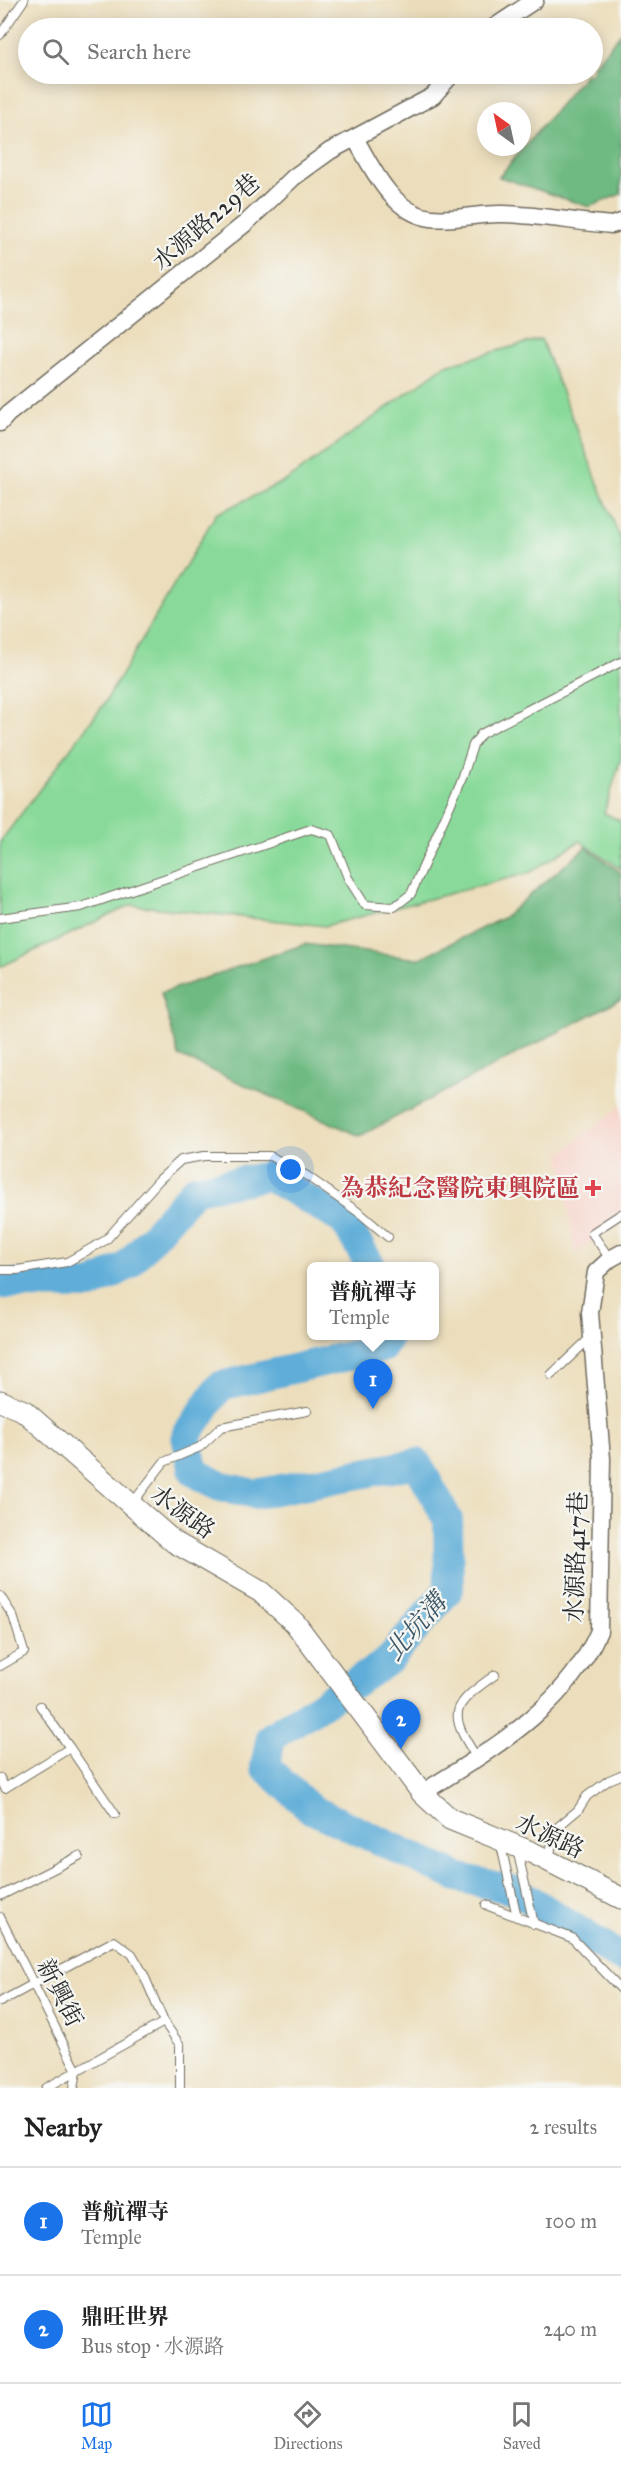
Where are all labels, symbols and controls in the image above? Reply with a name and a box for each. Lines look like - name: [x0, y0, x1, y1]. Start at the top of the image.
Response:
- search box: [18, 18, 603, 84]
- icon: search: [39, 35, 72, 68]
- text: Search here: [87, 38, 191, 65]
- north arrow: [477, 102, 531, 156]
- street label: 水源路229巷: [146, 167, 266, 277]
- your location: [276, 1155, 305, 1184]
- place label: 為恭紀念醫院東興院區: [340, 1173, 580, 1203]
- marker: 為恭紀念醫院東興院區: [584, 1179, 602, 1197]
- popup: [307, 1262, 439, 1340]
- text: 普航禪寺: [329, 1278, 417, 1305]
- text: Temple: [329, 1305, 390, 1329]
- pin: 1: [354, 1360, 392, 1409]
- street label: 水源路: [145, 1479, 221, 1545]
- street label: 水源路417巷: [559, 1491, 593, 1623]
- water label: 北坑溝: [377, 1584, 455, 1667]
- pin: 2: [382, 1700, 420, 1749]
- street label: 水源路: [511, 1807, 589, 1865]
- street label: 新興街: [30, 1954, 90, 2032]
- text: Nearby: [24, 2111, 102, 2143]
- text: 2 results: [529, 2115, 597, 2139]
- text: 普航禪寺: [81, 2198, 169, 2225]
- text: 1: [40, 2209, 47, 2233]
- text: 100 m: [545, 2209, 597, 2233]
- text: Temple: [81, 2225, 142, 2249]
- text: 鼎旺世界: [81, 2303, 169, 2330]
- text: 2: [39, 2317, 48, 2341]
- text: 240 m: [543, 2317, 597, 2341]
- text: Bus stop · 水源路: [81, 2334, 224, 2358]
- tab: Map: [80, 2398, 113, 2453]
- tab: Directions: [273, 2398, 342, 2453]
- tab: Saved: [503, 2398, 541, 2453]

